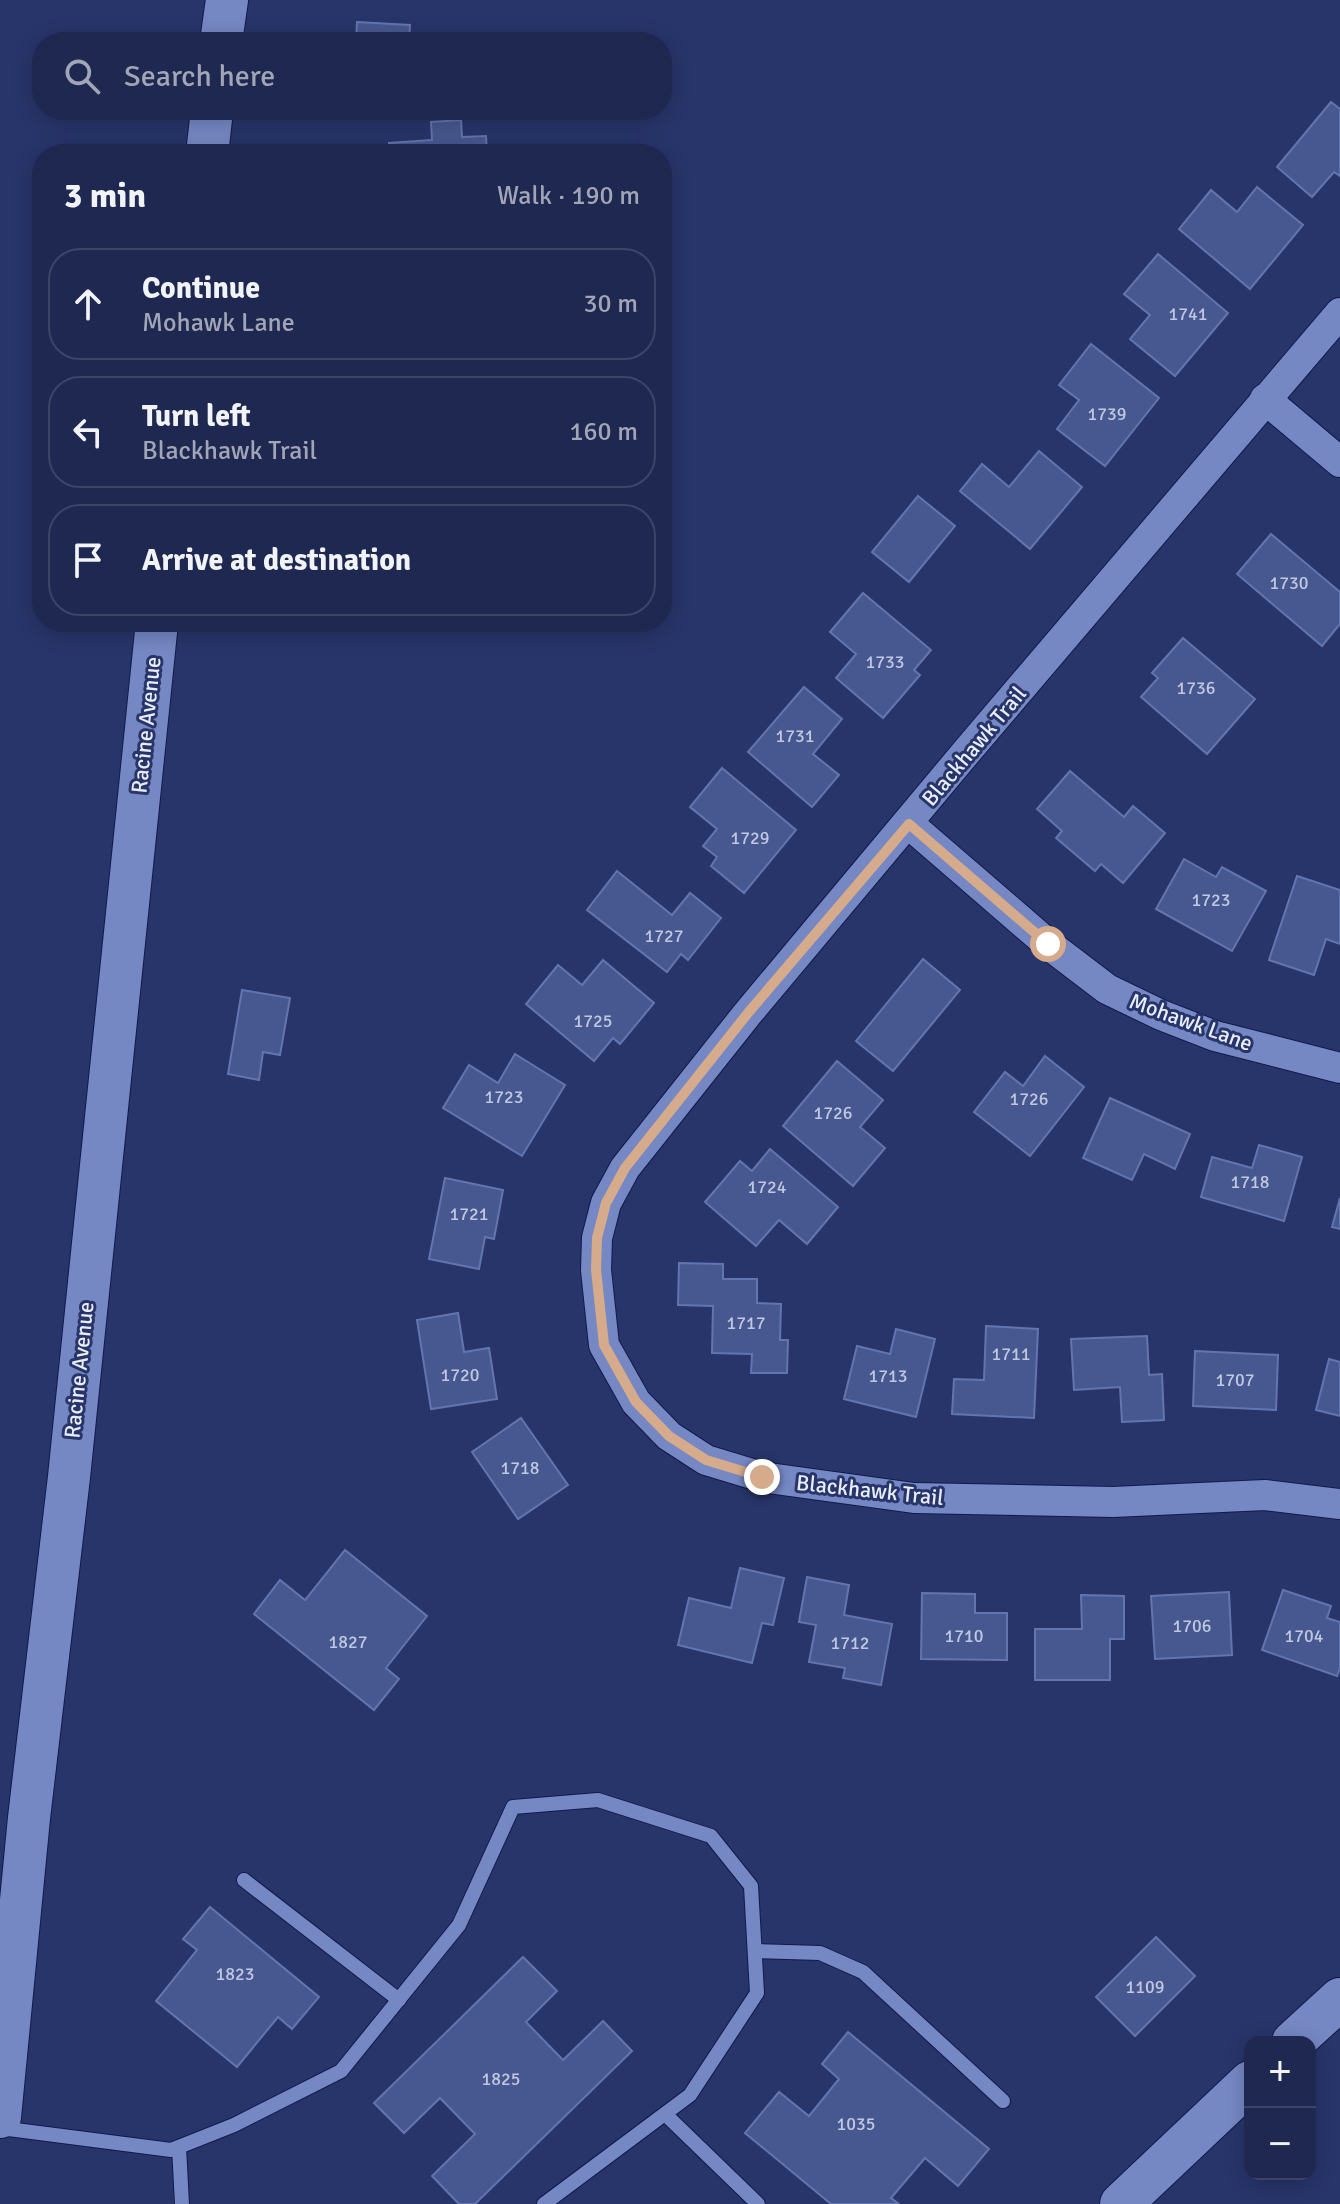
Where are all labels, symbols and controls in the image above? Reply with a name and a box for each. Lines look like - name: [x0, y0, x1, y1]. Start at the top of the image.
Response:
- search box: [32, 32, 672, 120]
- icon: search: [60, 54, 104, 98]
- text: Search here: [124, 58, 275, 95]
- text: 3 min: [64, 175, 146, 217]
- text: Walk · 190 m: [497, 180, 640, 212]
- text: Continue: [142, 270, 260, 307]
- icon: ahead: [66, 282, 110, 326]
- text: 30 m: [583, 288, 638, 320]
- house number: 1741: [1169, 303, 1207, 325]
- text: Mohawk Lane: [142, 307, 295, 339]
- text: Turn left: [142, 398, 251, 435]
- house number: 1739: [1088, 403, 1126, 425]
- icon: left: [66, 410, 110, 454]
- text: 160 m: [569, 416, 638, 448]
- text: Blackhawk Trail: [142, 435, 317, 467]
- icon: arrive: [66, 538, 110, 582]
- text: Arrive at destination: [142, 542, 411, 579]
- house number: 1730: [1270, 572, 1308, 594]
- house number: 1733: [866, 651, 904, 673]
- street label: Racine Avenue: [125, 655, 167, 795]
- house number: 1736: [1177, 677, 1215, 699]
- street label: Blackhawk Trail: [916, 681, 1032, 811]
- house number: 1731: [776, 725, 814, 747]
- house number: 1729: [731, 827, 769, 849]
- house number: 1723: [1192, 889, 1230, 911]
- house number: 1727: [645, 925, 683, 947]
- route start: [1030, 926, 1066, 962]
- street label: Mohawk Lane: [1126, 987, 1256, 1057]
- house number: 1725: [574, 1010, 612, 1032]
- house number: 1723: [485, 1086, 523, 1108]
- house number: 1726: [1010, 1088, 1048, 1110]
- house number: 1726: [814, 1102, 852, 1124]
- house number: 1718: [1231, 1171, 1269, 1193]
- house number: 1724: [748, 1176, 787, 1198]
- house number: 1721: [450, 1203, 488, 1225]
- street label: Racine Avenue: [58, 1300, 100, 1440]
- house number: 1717: [727, 1312, 765, 1334]
- house number: 1711: [992, 1343, 1030, 1365]
- house number: 1720: [441, 1364, 479, 1386]
- house number: 1713: [869, 1365, 907, 1387]
- house number: 1707: [1216, 1369, 1254, 1391]
- house number: 1718: [501, 1457, 539, 1479]
- route end: [744, 1459, 780, 1495]
- street label: Blackhawk Trail: [795, 1469, 945, 1511]
- house number: 1706: [1173, 1615, 1211, 1637]
- house number: 1710: [945, 1625, 983, 1647]
- house number: 1704: [1285, 1625, 1324, 1647]
- house number: 1827: [329, 1631, 367, 1653]
- house number: 1712: [831, 1632, 869, 1654]
- house number: 1823: [216, 1963, 254, 1985]
- house number: 1109: [1126, 1976, 1164, 1998]
- map controls: [1244, 2036, 1316, 2180]
- button: +: [1244, 2036, 1316, 2108]
- house number: 1825: [482, 2068, 520, 2090]
- button: −: [1244, 2108, 1316, 2180]
- house number: 1035: [837, 2113, 875, 2135]

